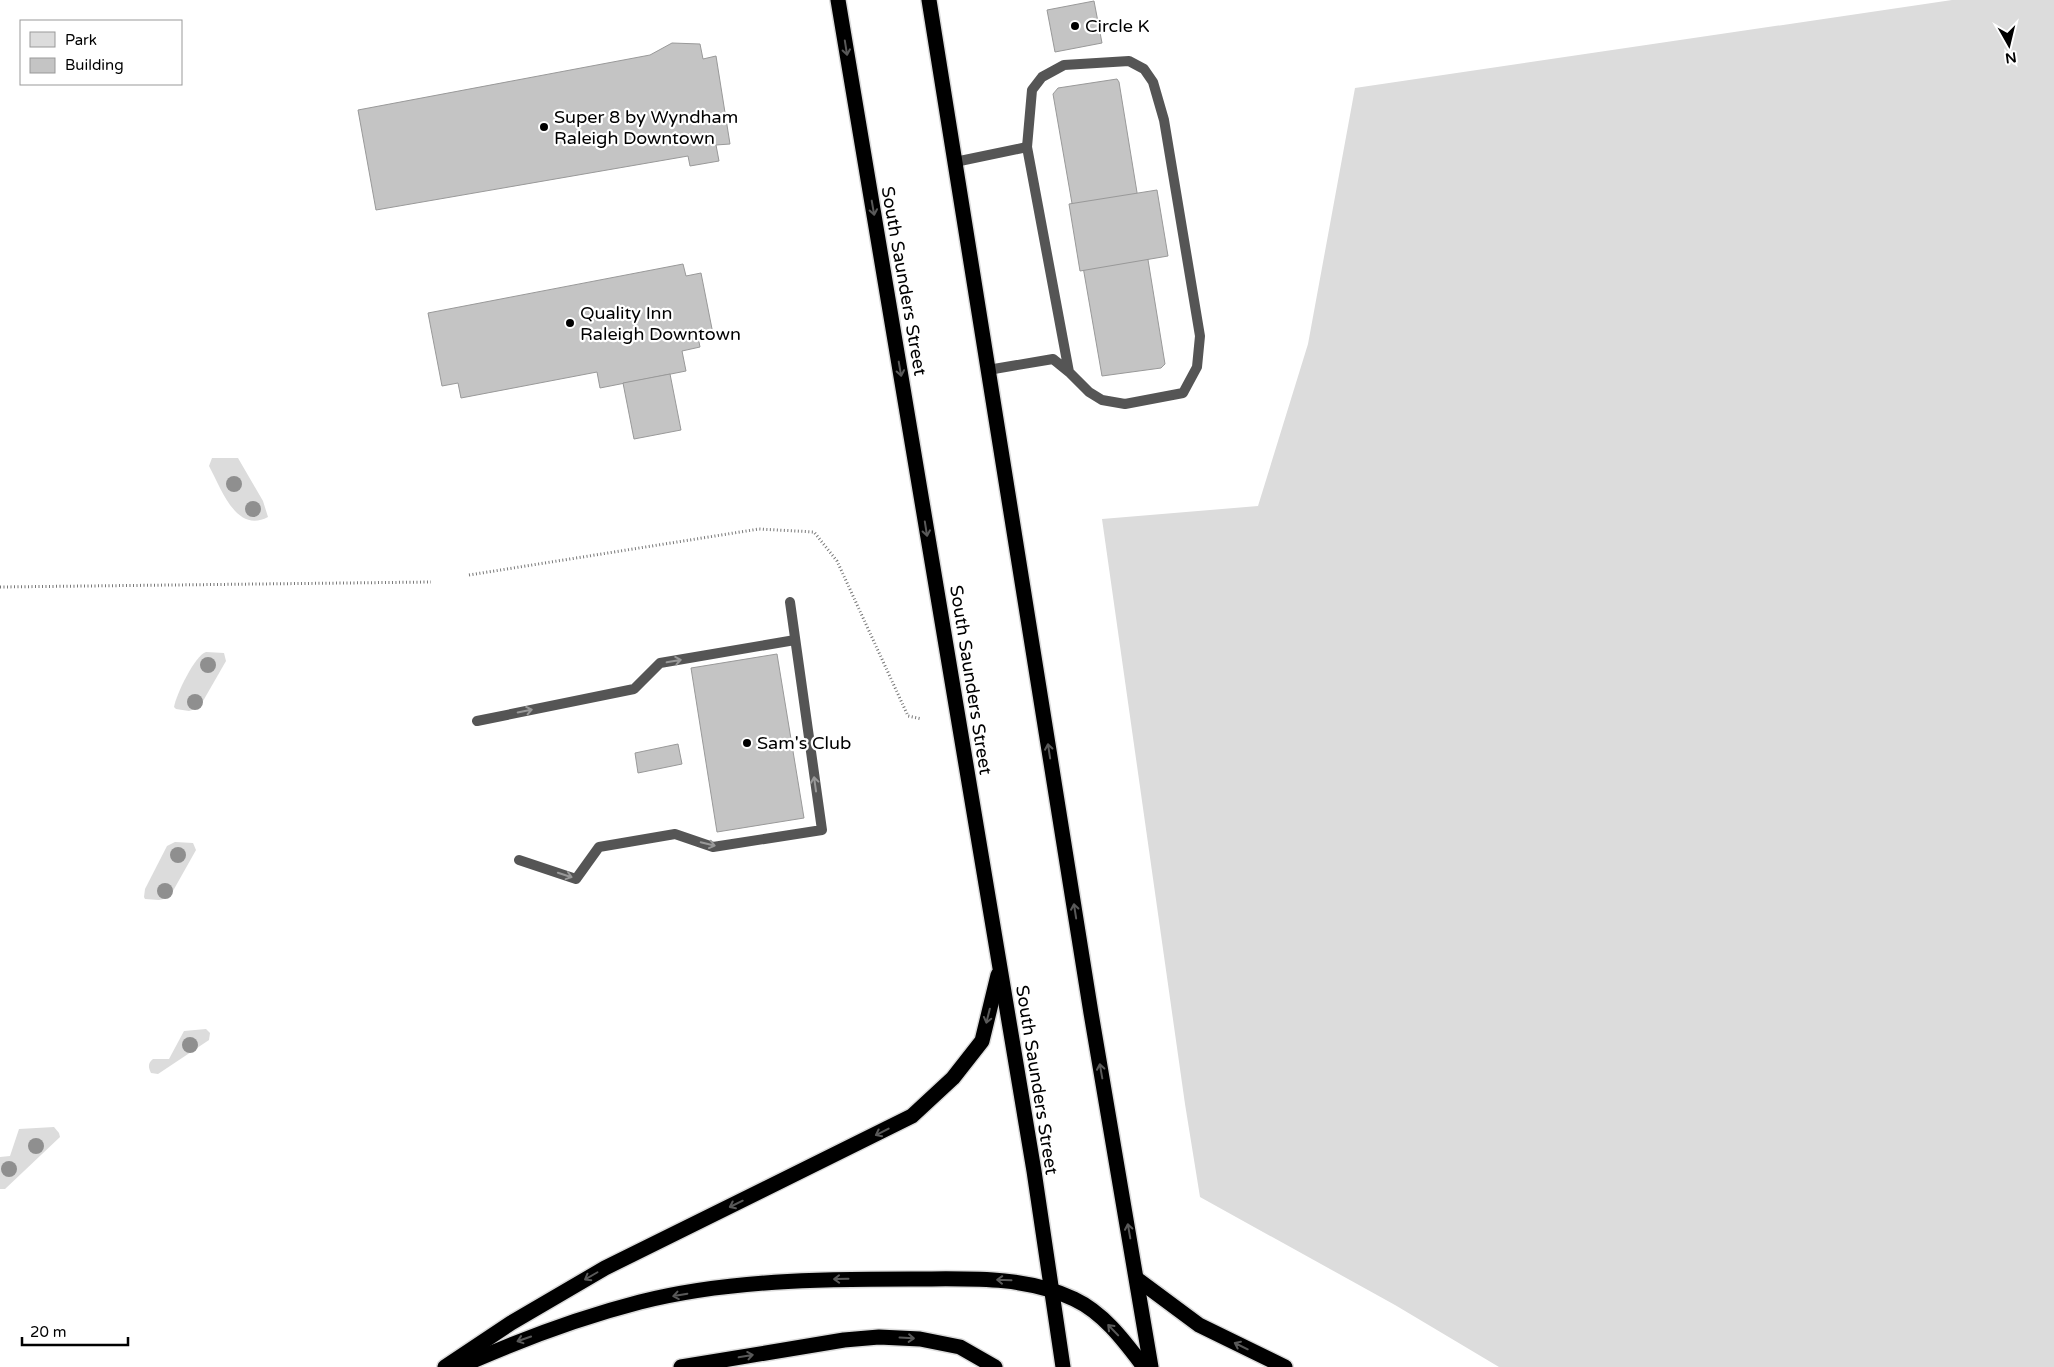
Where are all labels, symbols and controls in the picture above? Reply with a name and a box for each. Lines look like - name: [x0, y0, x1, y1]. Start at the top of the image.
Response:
- place label: Circle K: [1085, 15, 1150, 37]
- legend: [20, 20, 182, 85]
- marker: Circle K: [1069, 20, 1081, 32]
- north arrow: [1984, 20, 2034, 70]
- text: Park: [65, 31, 97, 49]
- one-way arrow: [841, 40, 851, 56]
- text: N: [2004, 48, 2017, 67]
- text: Building: [65, 56, 124, 74]
- place label: Super 8 by Wyndham Raleigh Downtown: [554, 106, 738, 149]
- marker: Super 8 by Wyndham Raleigh Downtown: [538, 121, 550, 133]
- street label: South Saunders Street: [877, 185, 932, 377]
- one-way arrow: [868, 200, 878, 216]
- place label: Quality Inn Raleigh Downtown: [580, 302, 741, 345]
- marker: Quality Inn Raleigh Downtown: [564, 317, 576, 329]
- one-way arrow: [895, 360, 905, 376]
- one-way arrow: [922, 521, 932, 537]
- street label: South Saunders Street: [945, 584, 997, 777]
- one-way arrow: [666, 655, 682, 665]
- one-way arrow: [517, 706, 533, 715]
- place label: Sam's Club: [757, 732, 851, 754]
- marker: Sam's Club: [741, 737, 753, 749]
- one-way arrow: [1043, 743, 1053, 759]
- one-way arrow: [810, 776, 820, 792]
- one-way arrow: [699, 840, 715, 849]
- one-way arrow: [557, 871, 572, 880]
- one-way arrow: [1069, 903, 1079, 919]
- street label: South Saunders Street: [1011, 984, 1063, 1177]
- one-way arrow: [983, 1008, 992, 1024]
- one-way arrow: [1096, 1064, 1106, 1080]
- one-way arrow: [875, 1128, 890, 1137]
- one-way arrow: [729, 1200, 744, 1209]
- one-way arrow: [1123, 1224, 1133, 1240]
- one-way arrow: [584, 1272, 598, 1282]
- one-way arrow: [834, 1274, 850, 1284]
- one-way arrow: [996, 1276, 1012, 1285]
- one-way arrow: [672, 1291, 688, 1301]
- scale bar: [22, 1314, 129, 1346]
- text: 20 m: [30, 1323, 67, 1341]
- one-way arrow: [1107, 1324, 1119, 1336]
- one-way arrow: [898, 1333, 915, 1343]
- one-way arrow: [517, 1335, 532, 1344]
- one-way arrow: [1234, 1341, 1249, 1350]
- one-way arrow: [738, 1351, 754, 1361]

